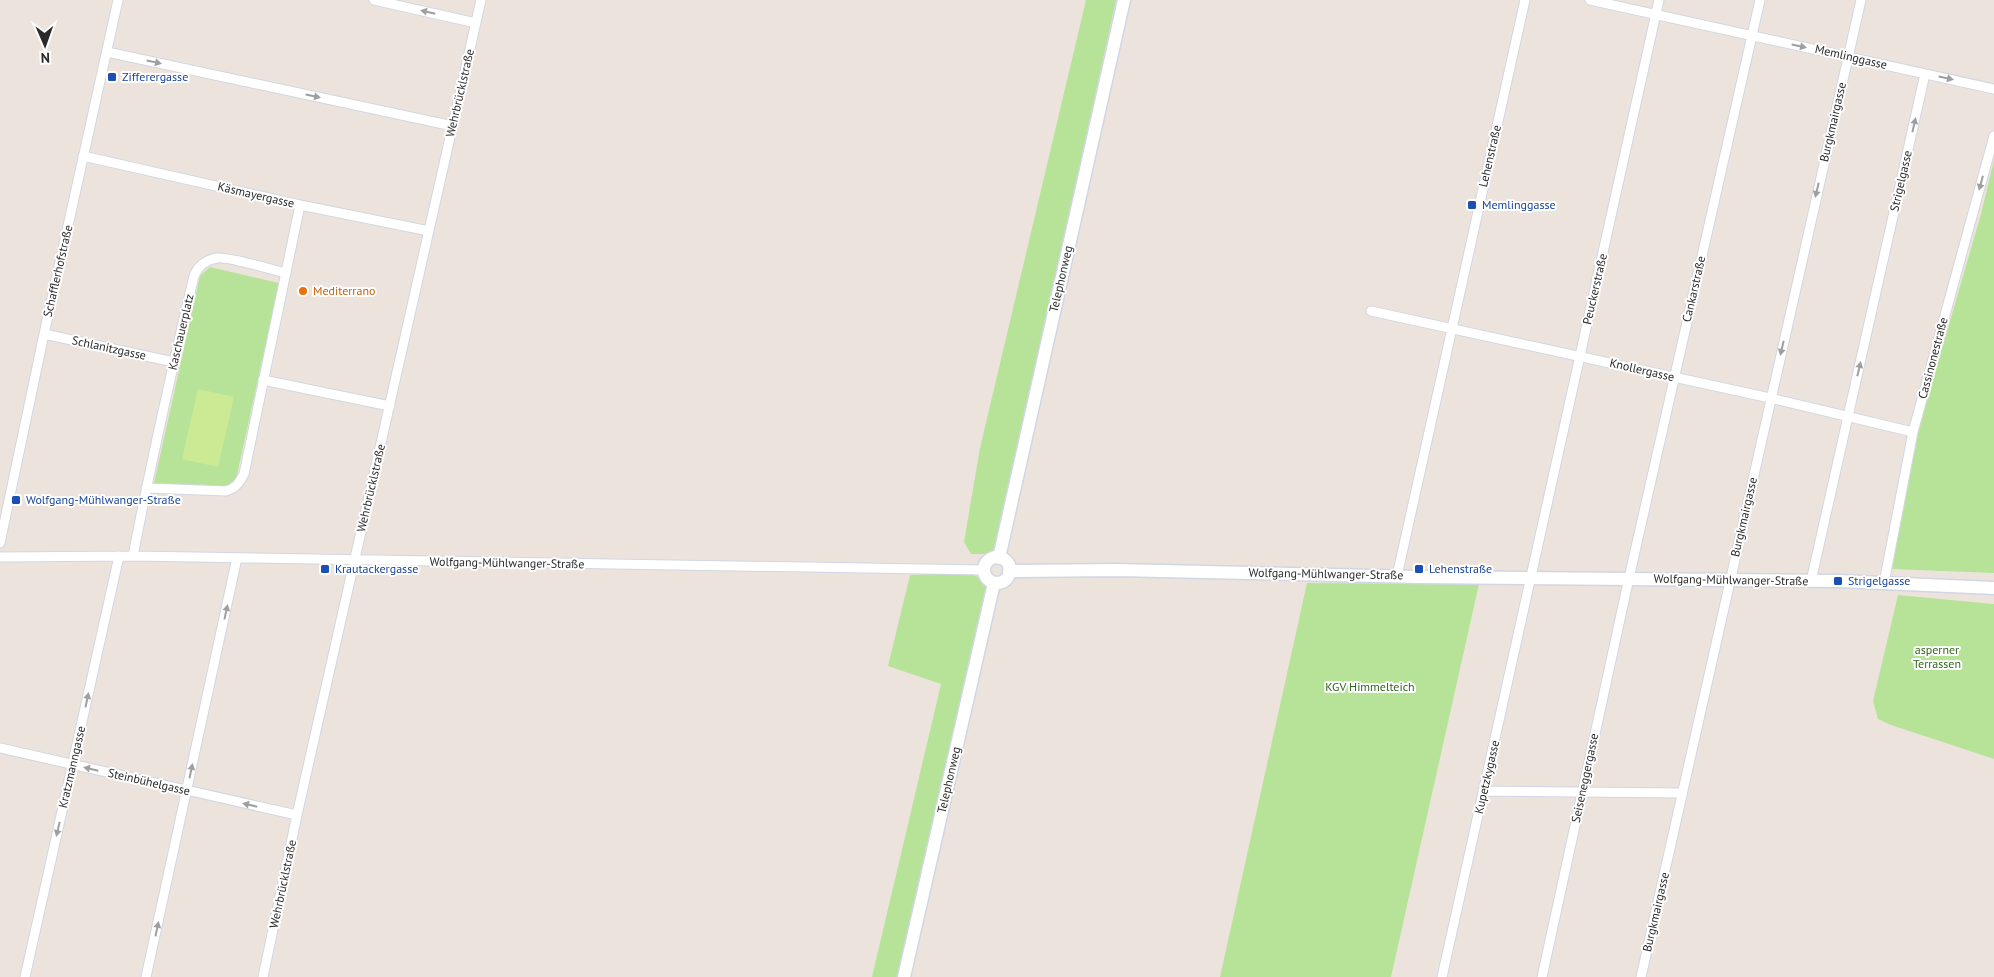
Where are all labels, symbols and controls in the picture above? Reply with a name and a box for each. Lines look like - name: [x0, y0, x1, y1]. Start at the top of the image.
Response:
- one-way arrow: [421, 8, 436, 16]
- north arrow: [20, 20, 70, 70]
- street label: Memlinggasse: [1814, 41, 1889, 72]
- one-way arrow: [1791, 42, 1807, 50]
- street label: Wehrbrücklstraße: [442, 47, 477, 139]
- text: N: [41, 49, 50, 67]
- one-way arrow: [147, 58, 162, 66]
- place label: Zifferergasse: [122, 69, 188, 84]
- marker: Zifferergasse: [106, 71, 118, 83]
- one-way arrow: [1939, 75, 1955, 83]
- street label: Burgkmairgasse: [1816, 81, 1849, 163]
- one-way arrow: [306, 92, 321, 100]
- one-way arrow: [1910, 117, 1918, 133]
- street label: Lehenstraße: [1475, 123, 1504, 188]
- street label: Strigelgasse: [1886, 149, 1915, 213]
- one-way arrow: [1977, 176, 1985, 191]
- street label: Käsmayergasse: [216, 178, 296, 211]
- one-way arrow: [1813, 182, 1821, 197]
- place label: Memlinggasse: [1482, 197, 1556, 212]
- marker: Memlinggasse: [1466, 199, 1478, 211]
- street label: Schafflerhofstraße: [40, 223, 75, 319]
- street label: Telephonweg: [1046, 244, 1075, 314]
- street label: Peuckerstraße: [1579, 252, 1610, 326]
- street label: Cankarstraße: [1679, 254, 1708, 323]
- place label: Mediterrano: [313, 283, 375, 298]
- marker: Mediterrano: [297, 285, 309, 297]
- street label: Kaschauerplatz: [164, 292, 197, 372]
- street label: Cassinonestraße: [1914, 315, 1951, 400]
- street label: Schlanitzgasse: [71, 332, 148, 363]
- one-way arrow: [1777, 341, 1785, 357]
- street label: Knollergasse: [1608, 355, 1676, 384]
- one-way arrow: [1856, 361, 1864, 377]
- street label: Wehrbrücklstraße: [353, 442, 388, 534]
- street label: Burgkmairgasse: [1727, 476, 1760, 558]
- place label: Wolfgang-Mühlwanger-Straße: [26, 492, 181, 507]
- marker: Wolfgang-Mühlwanger-Straße: [10, 494, 22, 506]
- street label: Wolfgang-Mühlwanger-Straße: [430, 554, 585, 571]
- place label: Krautackergasse: [335, 561, 418, 576]
- place label: Lehenstraße: [1429, 561, 1492, 576]
- marker: Krautackergasse: [319, 563, 331, 575]
- marker: Lehenstraße: [1413, 563, 1425, 575]
- street label: Wolfgang-Mühlwanger-Straße: [1249, 565, 1404, 582]
- street label: Wolfgang-Mühlwanger-Straße: [1654, 571, 1809, 588]
- place label: Strigelgasse: [1848, 573, 1910, 588]
- marker: Strigelgasse: [1832, 575, 1844, 587]
- one-way arrow: [222, 604, 230, 619]
- park label: asperner Terrassen: [1913, 642, 1961, 671]
- park label: KGV Himmelteich: [1325, 679, 1415, 694]
- one-way arrow: [83, 692, 91, 707]
- street label: Kratzmanngasse: [55, 724, 88, 809]
- street label: Seiseneggergasse: [1568, 732, 1601, 824]
- street label: Kupetzkygasse: [1471, 739, 1502, 815]
- street label: Telephonweg: [934, 745, 963, 815]
- one-way arrow: [187, 763, 195, 778]
- one-way arrow: [84, 765, 99, 773]
- street label: Steinbühelgasse: [107, 765, 192, 798]
- one-way arrow: [242, 801, 257, 809]
- one-way arrow: [54, 822, 62, 837]
- street label: Wehrbrücklstraße: [266, 838, 299, 930]
- street label: Burgkmairgasse: [1639, 871, 1672, 953]
- one-way arrow: [153, 921, 161, 937]

